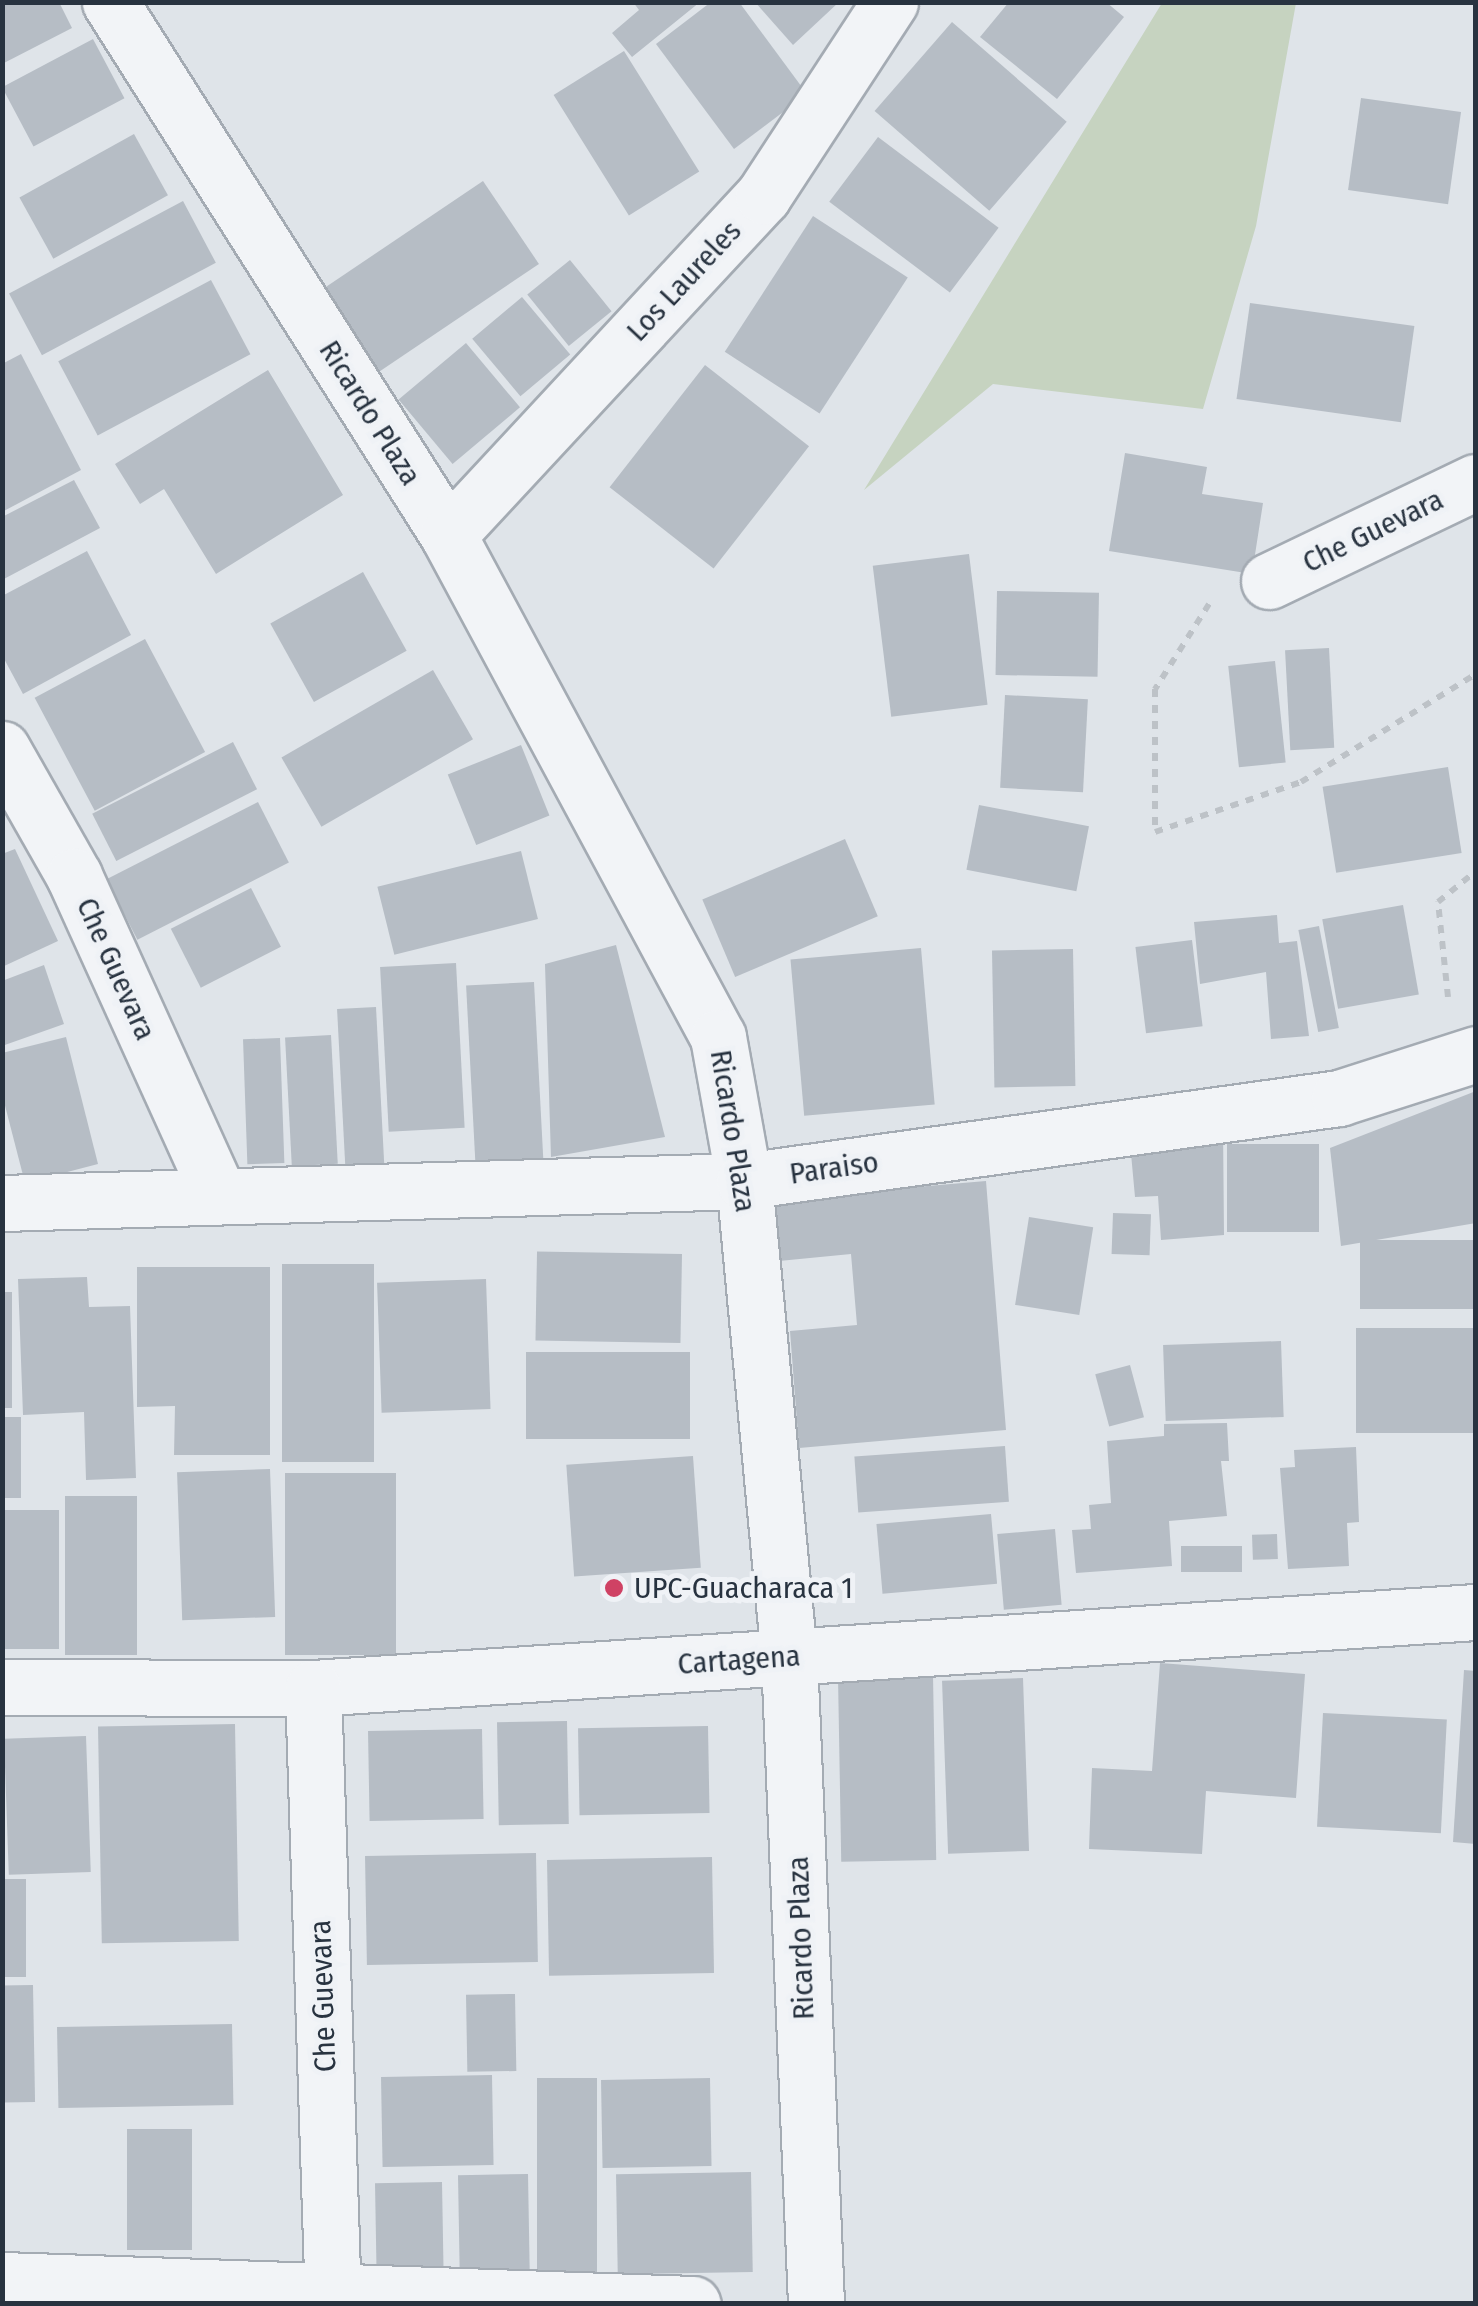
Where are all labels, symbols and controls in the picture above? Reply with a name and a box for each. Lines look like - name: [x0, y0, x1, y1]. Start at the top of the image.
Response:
- street label: Los Laureles: [619, 213, 749, 349]
- street label: Ricardo Plaza: [311, 334, 429, 492]
- street label: Che Guevara: [1297, 481, 1449, 581]
- street label: Che Guevara: [69, 892, 163, 1046]
- street label: Ricardo Plaza: [702, 1047, 764, 1215]
- street label: Paraiso: [787, 1144, 881, 1192]
- place label: UPC-Guacharaca 1: [634, 1570, 853, 1606]
- marker: UPC-Guacharaca 1: [603, 1577, 625, 1599]
- street label: Cartagena: [676, 1638, 802, 1682]
- street label: Ricardo Plaza: [780, 1856, 822, 2020]
- street label: Che Guevara: [302, 1919, 344, 2073]

